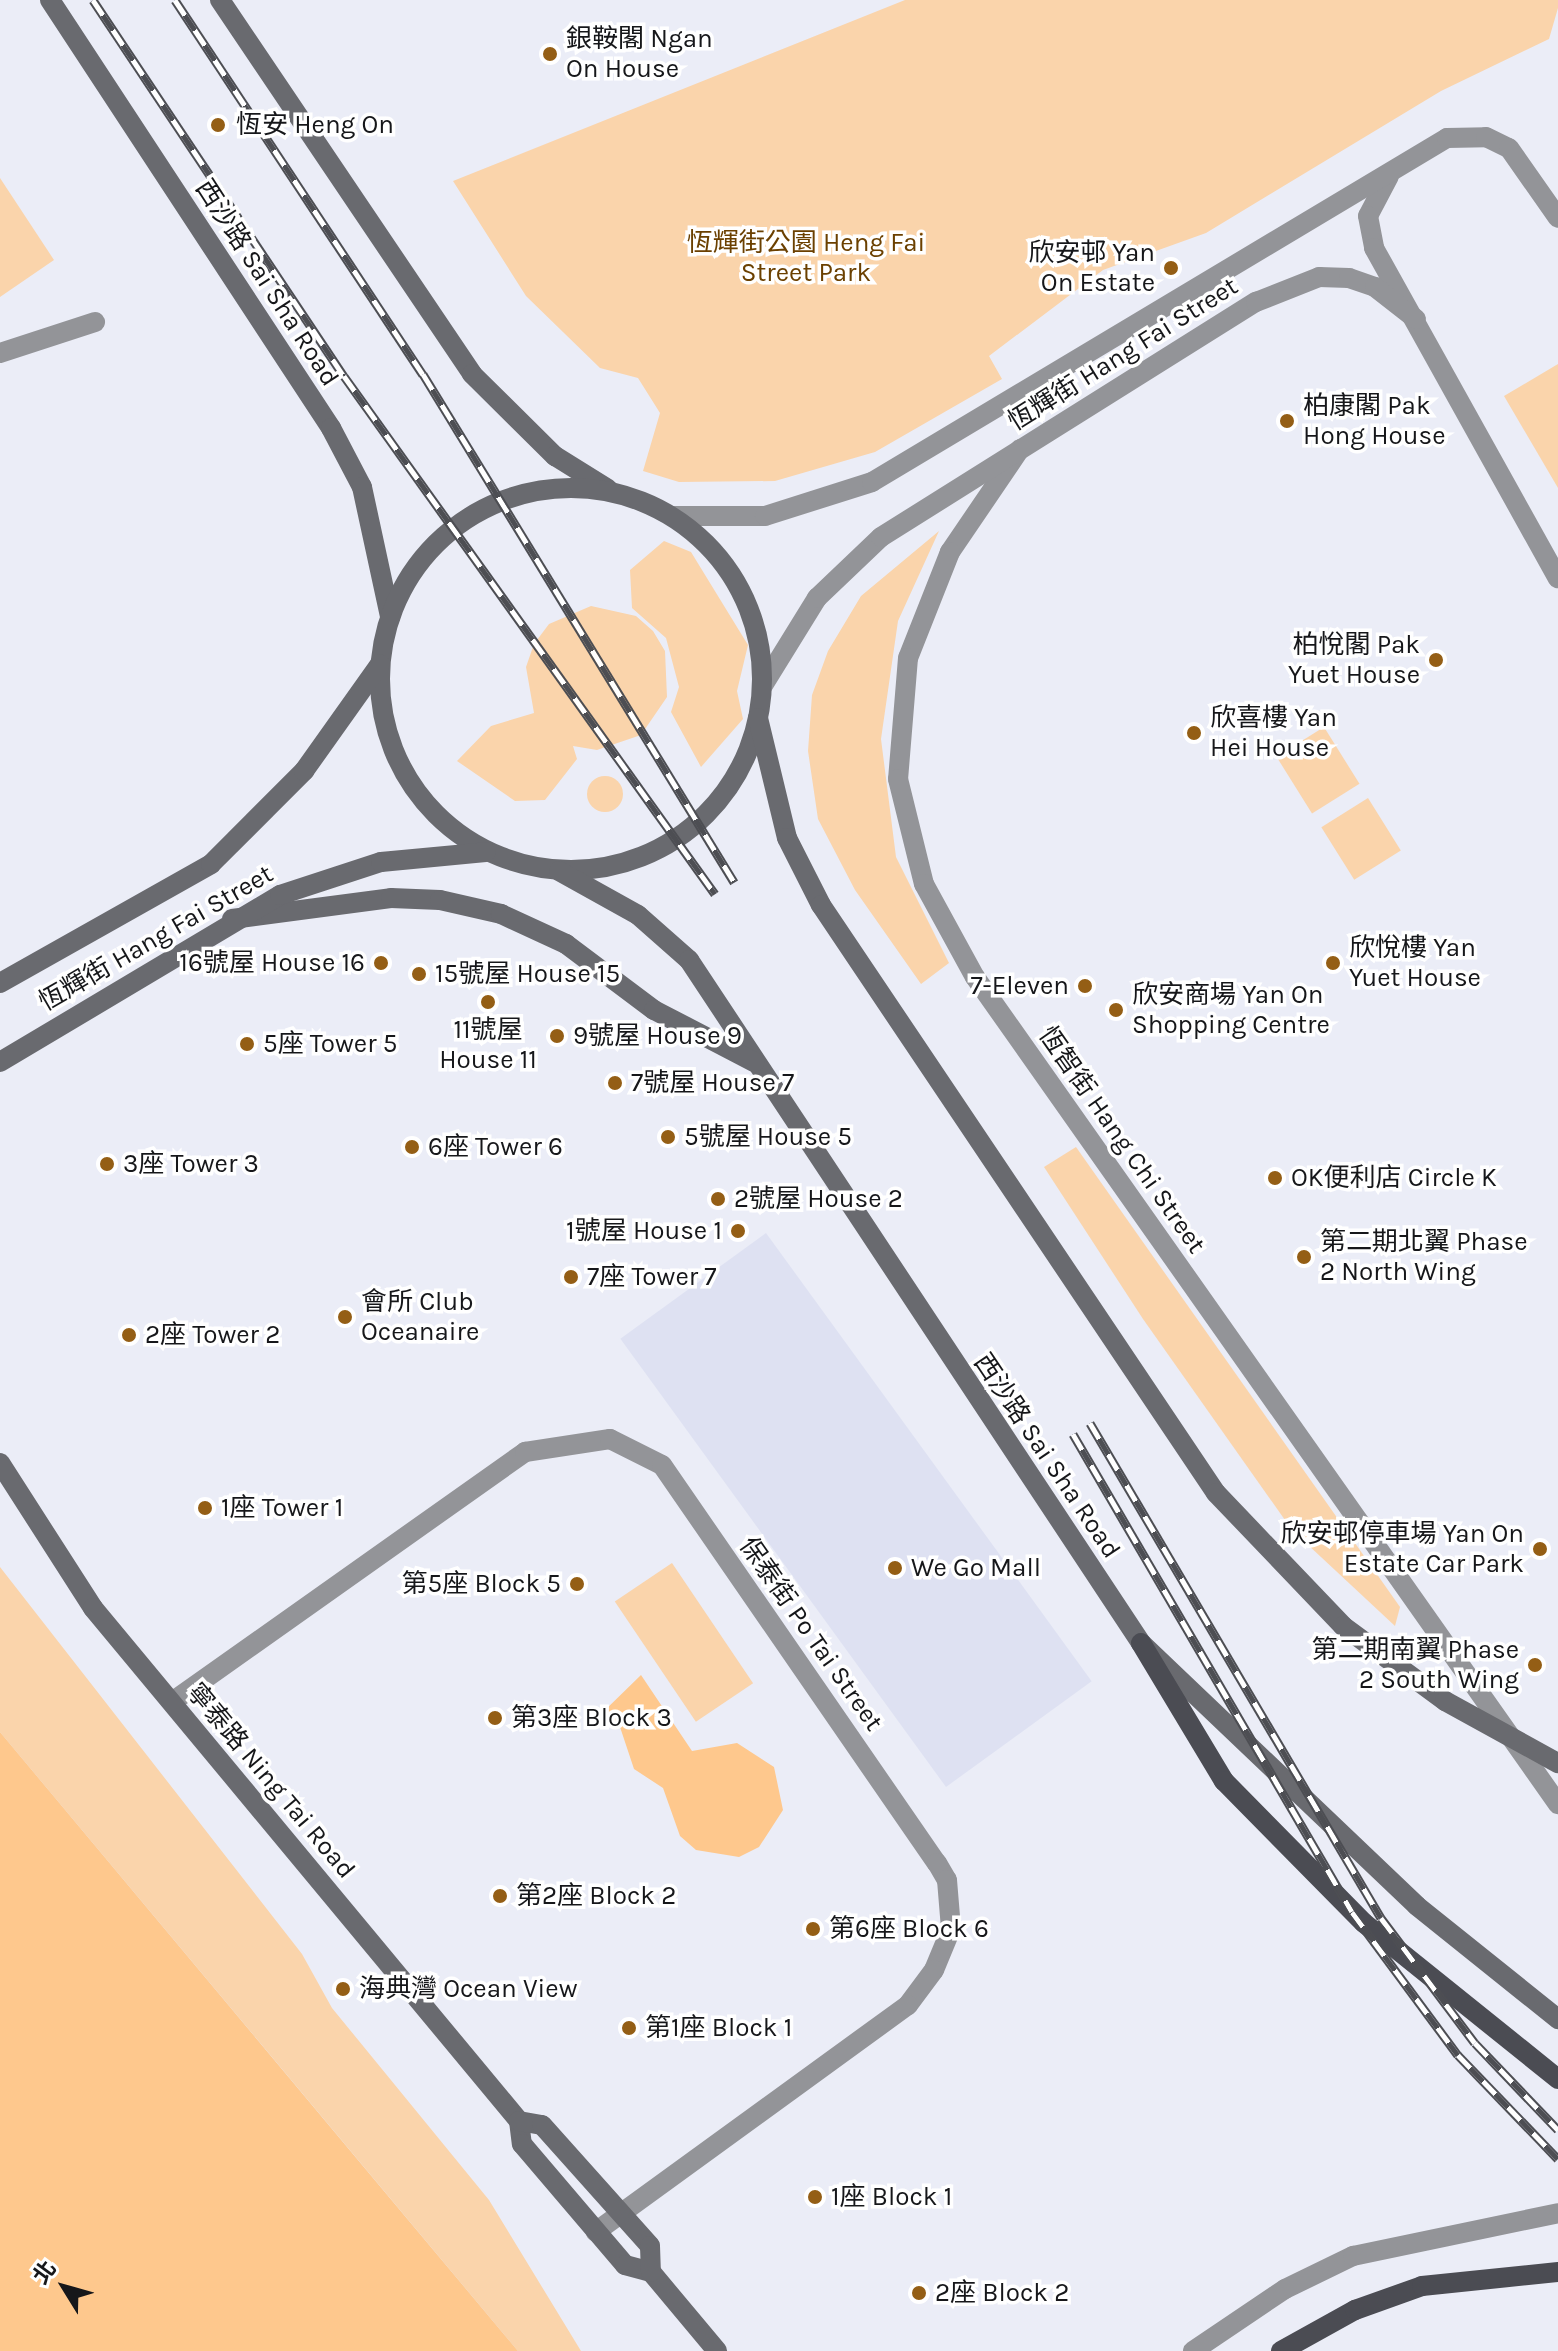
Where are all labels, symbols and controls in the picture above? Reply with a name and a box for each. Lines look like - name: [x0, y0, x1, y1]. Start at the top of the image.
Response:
- place label: 銀鞍閣 Ngan On House: [566, 23, 713, 84]
- marker: 銀鞍閣 Ngan On House: [541, 45, 559, 63]
- place label: 恆安 Heng On: [236, 109, 394, 141]
- marker: 恆安 Heng On: [207, 114, 229, 136]
- street label: 西沙路 Sai Sha Road: [189, 174, 345, 392]
- park label: 恆輝街公園 Heng Fai Street Park: [687, 227, 925, 288]
- place label: 欣安邨 Yan On Estate: [1028, 237, 1155, 298]
- marker: 欣安邨 Yan On Estate: [1162, 259, 1180, 277]
- street label: 恆輝街 Hang Fai Street: [1002, 271, 1244, 437]
- place label: 柏康閣 Pak Hong House: [1303, 390, 1445, 452]
- marker: 柏康閣 Pak Hong House: [1278, 412, 1296, 430]
- place label: 柏悅閣 Pak Yuet House: [1288, 629, 1420, 690]
- marker: 柏悅閣 Pak Yuet House: [1427, 651, 1445, 669]
- place label: 欣喜樓 Yan Hei House: [1210, 702, 1337, 764]
- marker: 欣喜樓 Yan Hei House: [1185, 724, 1203, 742]
- street label: 恆輝街 Hang Fai Street: [33, 858, 279, 1018]
- place label: 欣悅樓 Yan Yuet House: [1349, 932, 1481, 994]
- place label: 16號屋 House 16: [179, 947, 365, 979]
- marker: 16號屋 House 16: [372, 954, 390, 972]
- marker: 欣悅樓 Yan Yuet House: [1324, 954, 1342, 972]
- place label: 15號屋 House 15: [435, 958, 620, 990]
- marker: 15號屋 House 15: [410, 965, 428, 983]
- place label: 7-Eleven: [970, 970, 1069, 1002]
- marker: 7-Eleven: [1076, 977, 1094, 995]
- place label: 欣安商場 Yan On Shopping Centre: [1132, 979, 1330, 1040]
- marker: 11號屋 House 11: [479, 993, 497, 1011]
- marker: 欣安商場 Yan On Shopping Centre: [1107, 1001, 1125, 1019]
- place label: 11號屋 House 11: [439, 1014, 537, 1076]
- place label: 9號屋 House 9: [573, 1020, 742, 1052]
- street label: 恆智街 Hang Chi Street: [1032, 1021, 1212, 1259]
- marker: 9號屋 House 9: [548, 1027, 566, 1045]
- place label: 5座 Tower 5: [263, 1028, 397, 1060]
- marker: 5座 Tower 5: [238, 1035, 256, 1053]
- place label: 7號屋 House 7: [631, 1067, 794, 1099]
- marker: 7號屋 House 7: [606, 1074, 624, 1092]
- place label: 5號屋 House 5: [684, 1121, 852, 1153]
- marker: 5號屋 House 5: [659, 1128, 677, 1146]
- place label: 6座 Tower 6: [428, 1131, 563, 1163]
- marker: 6座 Tower 6: [403, 1138, 421, 1156]
- place label: 3座 Tower 3: [123, 1148, 259, 1180]
- marker: 3座 Tower 3: [98, 1155, 116, 1173]
- place label: OK便利店 Circle K: [1291, 1162, 1497, 1194]
- marker: OK便利店 Circle K: [1266, 1169, 1284, 1187]
- place label: 2號屋 House 2: [734, 1183, 903, 1215]
- marker: 2號屋 House 2: [709, 1190, 727, 1208]
- place label: 1號屋 House 1: [566, 1215, 722, 1247]
- marker: 1號屋 House 1: [729, 1222, 747, 1240]
- place label: 第二期北翼 Phase 2 North Wing: [1320, 1226, 1528, 1288]
- marker: 第二期北翼 Phase 2 North Wing: [1295, 1248, 1313, 1266]
- place label: 7座 Tower 7: [587, 1261, 717, 1293]
- marker: 7座 Tower 7: [562, 1268, 580, 1286]
- place label: 會所 Club Oceanaire: [361, 1286, 479, 1348]
- marker: 會所 Club Oceanaire: [336, 1308, 354, 1326]
- place label: 2座 Tower 2: [145, 1319, 280, 1351]
- marker: 2座 Tower 2: [120, 1326, 138, 1344]
- street label: 西沙路 Sai Sha Road: [967, 1348, 1127, 1564]
- place label: 1座 Tower 1: [221, 1492, 343, 1524]
- marker: 1座 Tower 1: [196, 1499, 214, 1517]
- place label: 欣安邨停車場 Yan On Estate Car Park: [1280, 1518, 1524, 1580]
- street label: 保泰街 Po Tai Street: [732, 1531, 890, 1737]
- marker: 欣安邨停車場 Yan On Estate Car Park: [1531, 1540, 1549, 1558]
- place label: We Go Mall: [911, 1552, 1041, 1584]
- marker: We Go Mall: [886, 1559, 904, 1577]
- place label: 第5座 Block 5: [402, 1568, 561, 1600]
- marker: 第5座 Block 5: [568, 1575, 586, 1593]
- place label: 第二期南翼 Phase 2 South Wing: [1311, 1634, 1519, 1696]
- marker: 第二期南翼 Phase 2 South Wing: [1526, 1656, 1544, 1674]
- street label: 寧泰路 Ning Tai Road: [180, 1677, 362, 1885]
- place label: 第3座 Block 3: [511, 1702, 672, 1734]
- marker: 第3座 Block 3: [486, 1709, 504, 1727]
- place label: 第2座 Block 2: [516, 1880, 676, 1912]
- marker: 第2座 Block 2: [491, 1887, 509, 1905]
- place label: 第6座 Block 6: [829, 1913, 989, 1945]
- marker: 第6座 Block 6: [804, 1920, 822, 1938]
- place label: 海典灣 Ocean View: [359, 1973, 577, 2005]
- marker: 海典灣 Ocean View: [334, 1980, 352, 1998]
- place label: 第1座 Block 1: [645, 2012, 792, 2044]
- marker: 第1座 Block 1: [620, 2019, 638, 2037]
- place label: 1座 Block 1: [831, 2181, 952, 2213]
- marker: 1座 Block 1: [806, 2188, 824, 2206]
- north arrow: [24, 2247, 104, 2327]
- text: 北: [28, 2256, 62, 2289]
- place label: 2座 Block 2: [935, 2277, 1069, 2309]
- marker: 2座 Block 2: [910, 2284, 928, 2302]

